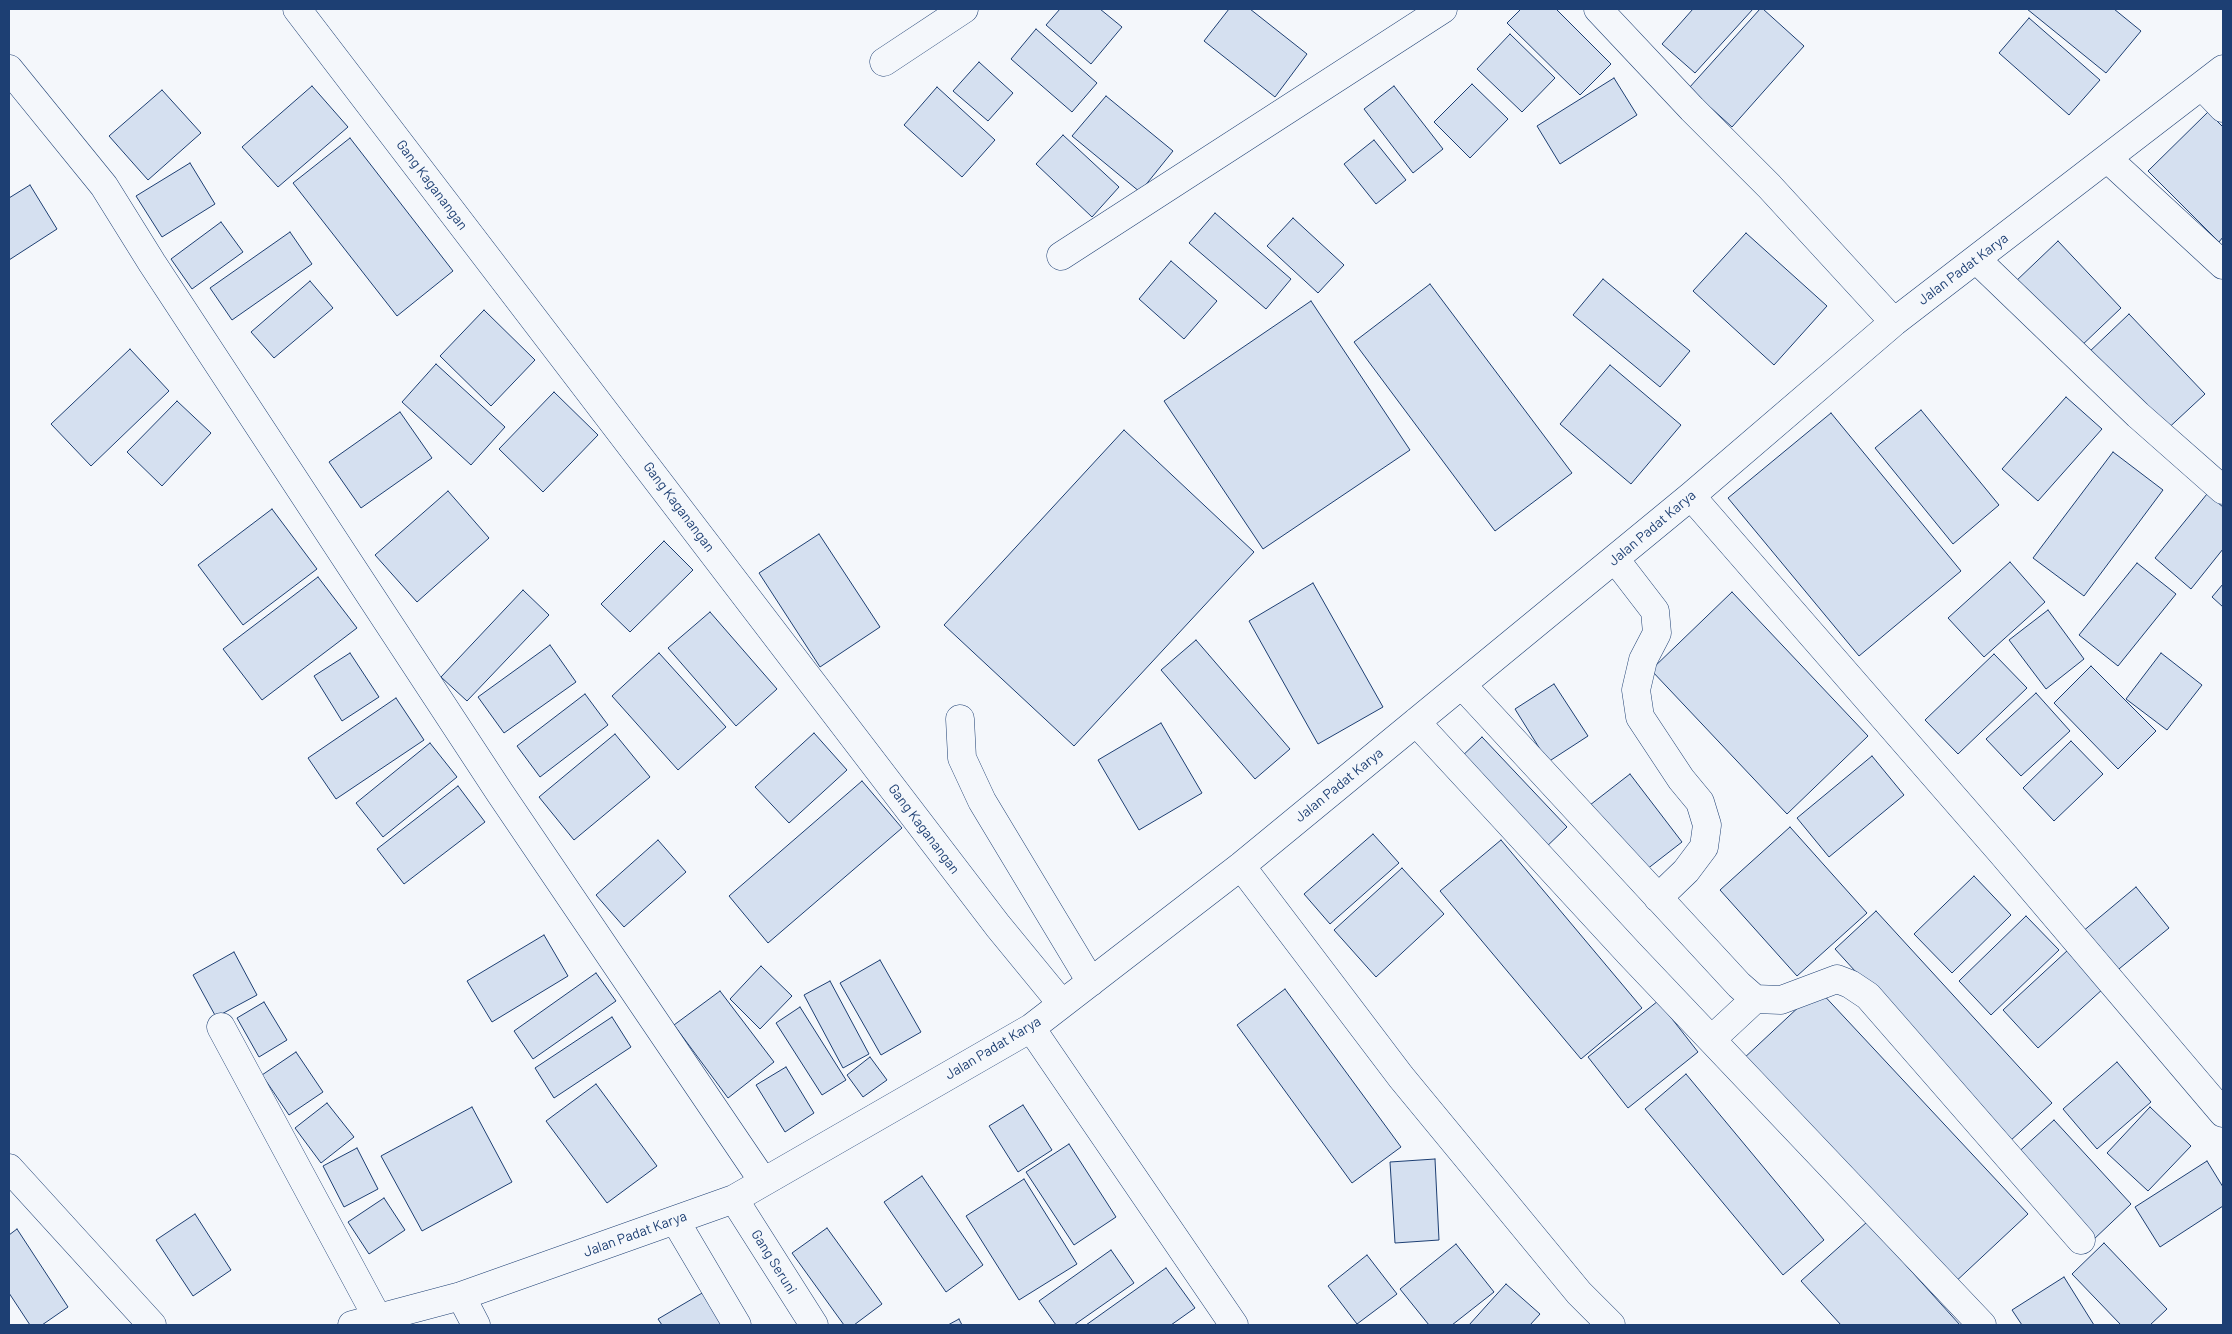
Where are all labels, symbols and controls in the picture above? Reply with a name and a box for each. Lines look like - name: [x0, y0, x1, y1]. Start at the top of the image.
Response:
- street label: Gang Kaganangan: [393, 137, 471, 233]
- street label: Jalan Padat Karya: [1915, 230, 2011, 308]
- street label: Gang Kaganangan: [640, 459, 718, 555]
- street label: Jalan Padat Karya: [1605, 487, 1699, 569]
- street label: Jalan Padat Karya: [1291, 744, 1387, 826]
- street label: Gang Kaganangan: [885, 781, 963, 877]
- street label: Jalan Padat Karya: [942, 1013, 1044, 1083]
- street label: Jalan Padat Karya: [581, 1208, 689, 1260]
- street label: Gang Seruni: [748, 1227, 800, 1297]

